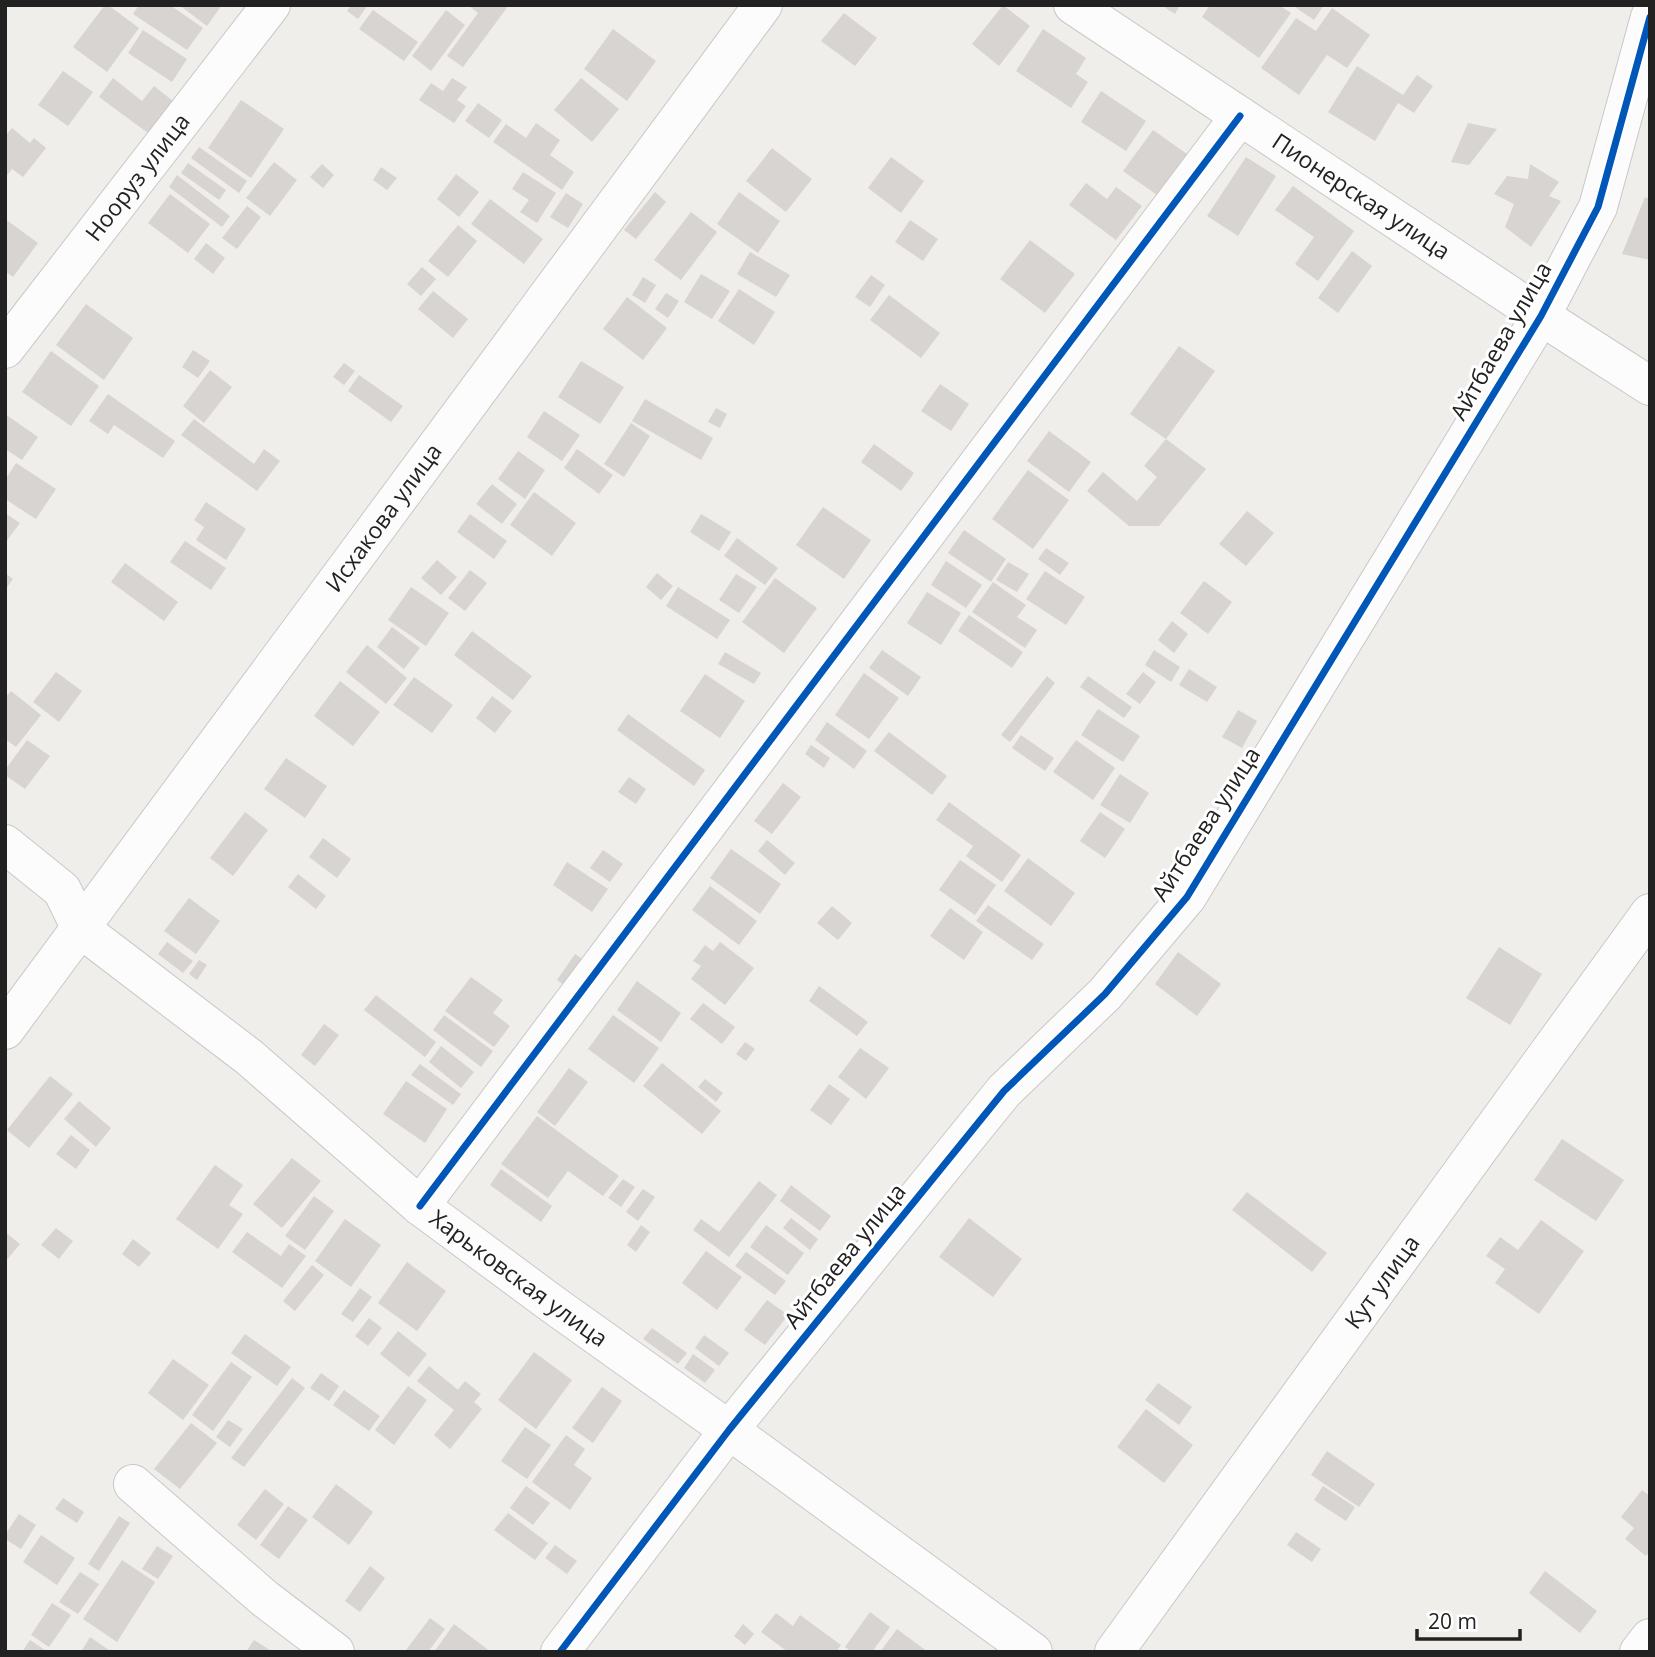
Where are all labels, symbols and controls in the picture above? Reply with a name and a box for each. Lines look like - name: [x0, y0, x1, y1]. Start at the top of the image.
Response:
- street label: Нооруз улица: [77, 106, 197, 247]
- street label: Пионерская улица: [1266, 125, 1457, 266]
- street label: Айтбаева улица: [1442, 256, 1558, 425]
- street label: Исхакова улица: [317, 436, 449, 598]
- street label: Айтбаева улица: [1143, 740, 1267, 907]
- street label: Айтбаева улица: [776, 1176, 913, 1335]
- street label: Харьковская улица: [424, 1202, 615, 1354]
- street label: Кут улица: [1337, 1228, 1426, 1335]
- scale bar: [1417, 1598, 1520, 1642]
- text: 20 m: [1428, 1607, 1477, 1635]

